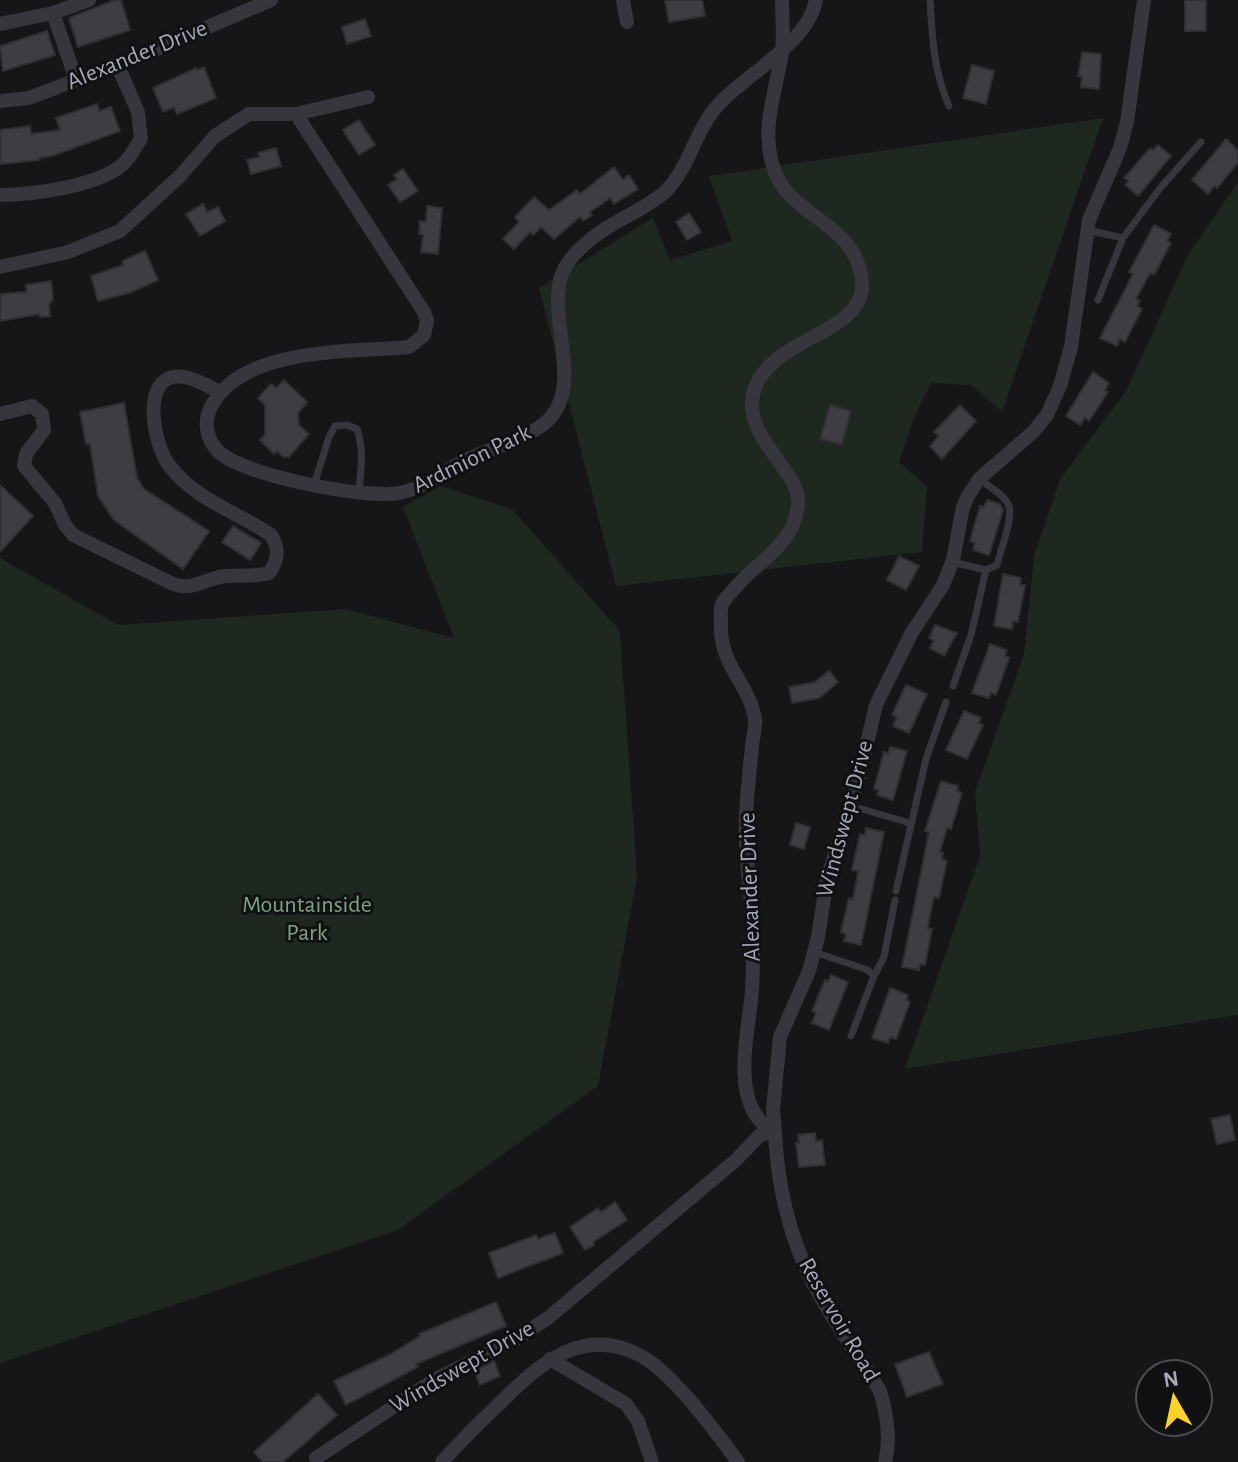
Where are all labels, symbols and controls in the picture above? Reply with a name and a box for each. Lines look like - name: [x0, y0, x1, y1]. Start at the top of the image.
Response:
- street label: Alexander Drive: [63, 16, 211, 94]
- street label: Ardmion Park: [409, 420, 535, 498]
- street label: Windswept Drive: [812, 738, 878, 900]
- street label: Alexander Drive: [735, 812, 765, 962]
- park label: Mountainside Park: [242, 893, 372, 945]
- street label: Reservoir Road: [794, 1254, 884, 1386]
- street label: Windswept Drive: [386, 1316, 538, 1418]
- north arrow: [1134, 1358, 1214, 1438]
- text: N: [1162, 1367, 1180, 1391]

